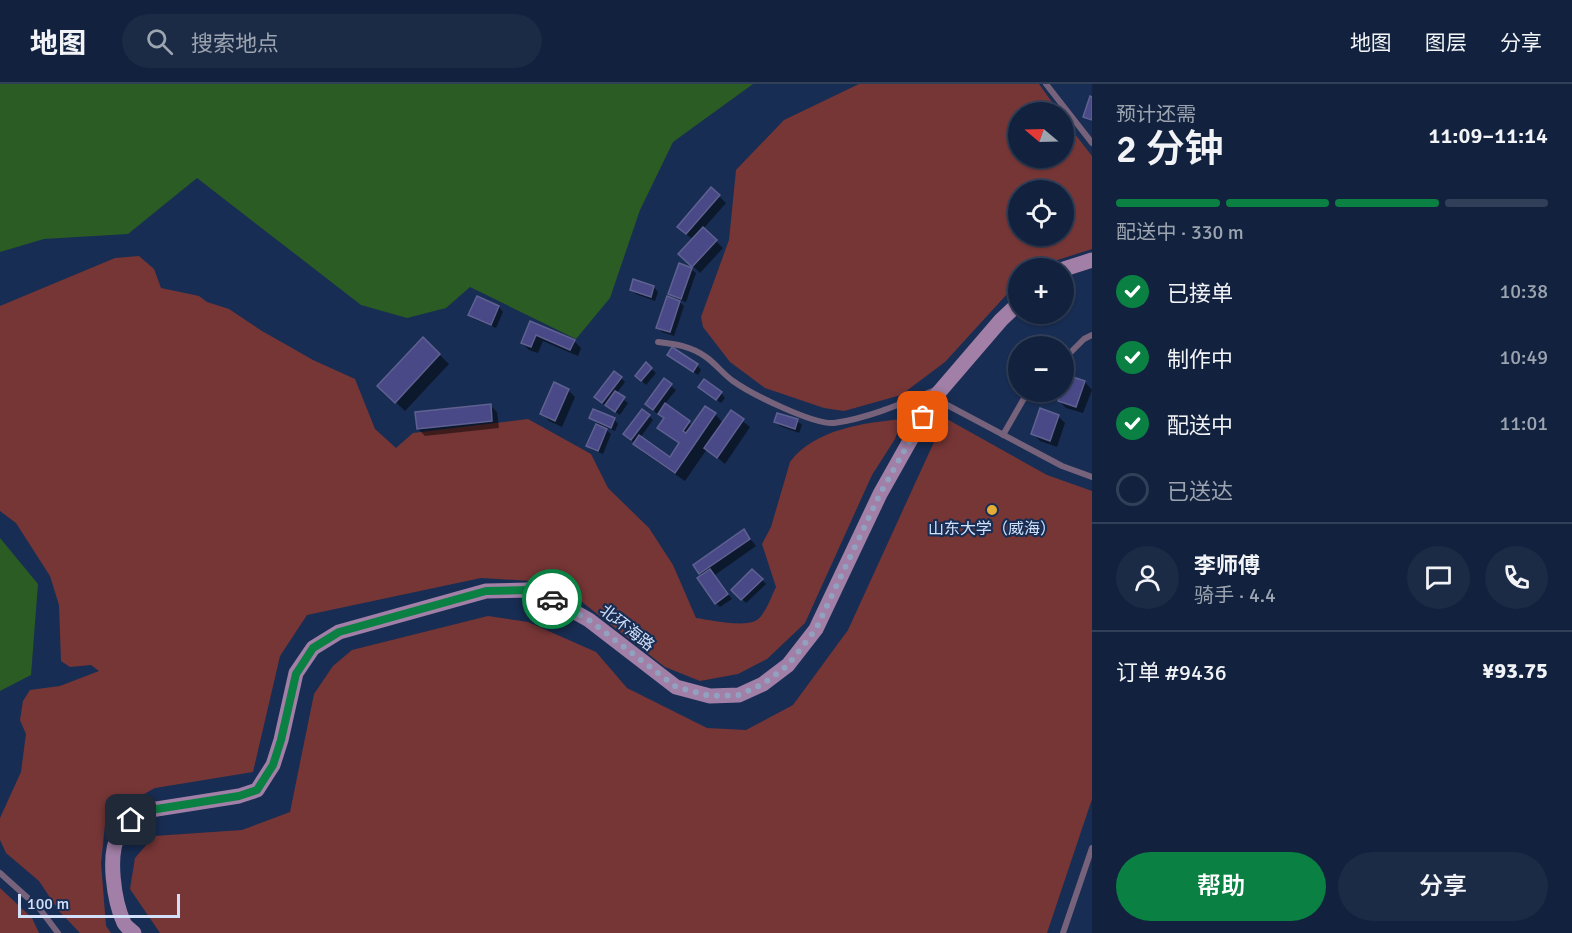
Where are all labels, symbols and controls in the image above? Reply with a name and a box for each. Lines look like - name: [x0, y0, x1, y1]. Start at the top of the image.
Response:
- search box: [122, 14, 542, 68]
- icon: search: [143, 25, 176, 58]
- text: 地图: [30, 27, 86, 61]
- text: 搜索地点: [191, 30, 279, 57]
- text: 地图: [1350, 30, 1392, 56]
- text: 图层: [1425, 30, 1467, 56]
- text: 分享: [1500, 30, 1542, 56]
- north arrow: [1008, 102, 1074, 168]
- map controls: [1008, 102, 1074, 402]
- text: 预计还需: [1116, 102, 1196, 127]
- text: 11:09–11:14: [1429, 122, 1548, 149]
- text: 2 分钟: [1116, 125, 1224, 173]
- button: locate: [1008, 180, 1074, 246]
- text: 配送中 · 330 m: [1116, 220, 1244, 245]
- button: +: [1008, 258, 1074, 324]
- icon: check: [1116, 275, 1149, 308]
- text: 10:38: [1499, 279, 1548, 304]
- text: 已接单: [1167, 280, 1233, 307]
- button: −: [1008, 336, 1074, 402]
- icon: check: [1116, 341, 1149, 374]
- text: 10:49: [1499, 345, 1548, 370]
- text: 制作中: [1167, 346, 1233, 373]
- pin: [897, 391, 948, 442]
- icon: bag: [906, 400, 939, 433]
- icon: check: [1116, 407, 1149, 440]
- text: 11:01: [1499, 411, 1548, 436]
- text: 配送中: [1167, 412, 1233, 439]
- text: 已送达: [1167, 478, 1233, 505]
- marker: 山东大学（威海）: [985, 503, 999, 517]
- place label: 山东大学（威海）: [928, 519, 1056, 539]
- button: person: [1116, 546, 1179, 609]
- button: chat: [1407, 546, 1470, 609]
- button: phone: [1485, 546, 1548, 609]
- text: 李师傅: [1194, 552, 1260, 579]
- courier: [522, 569, 582, 629]
- icon: car: [536, 583, 569, 616]
- text: 骑手 · 4.4: [1194, 583, 1276, 608]
- street label: 北环海路: [596, 600, 658, 656]
- text: ¥93.75: [1482, 657, 1548, 684]
- text: 订单 #9436: [1116, 659, 1227, 686]
- pin: [105, 794, 156, 845]
- icon: home: [114, 803, 147, 836]
- button: 帮助: [1116, 852, 1326, 921]
- button: 分享: [1338, 852, 1548, 921]
- scale bar: [18, 891, 180, 918]
- text: 100 m: [27, 894, 69, 914]

